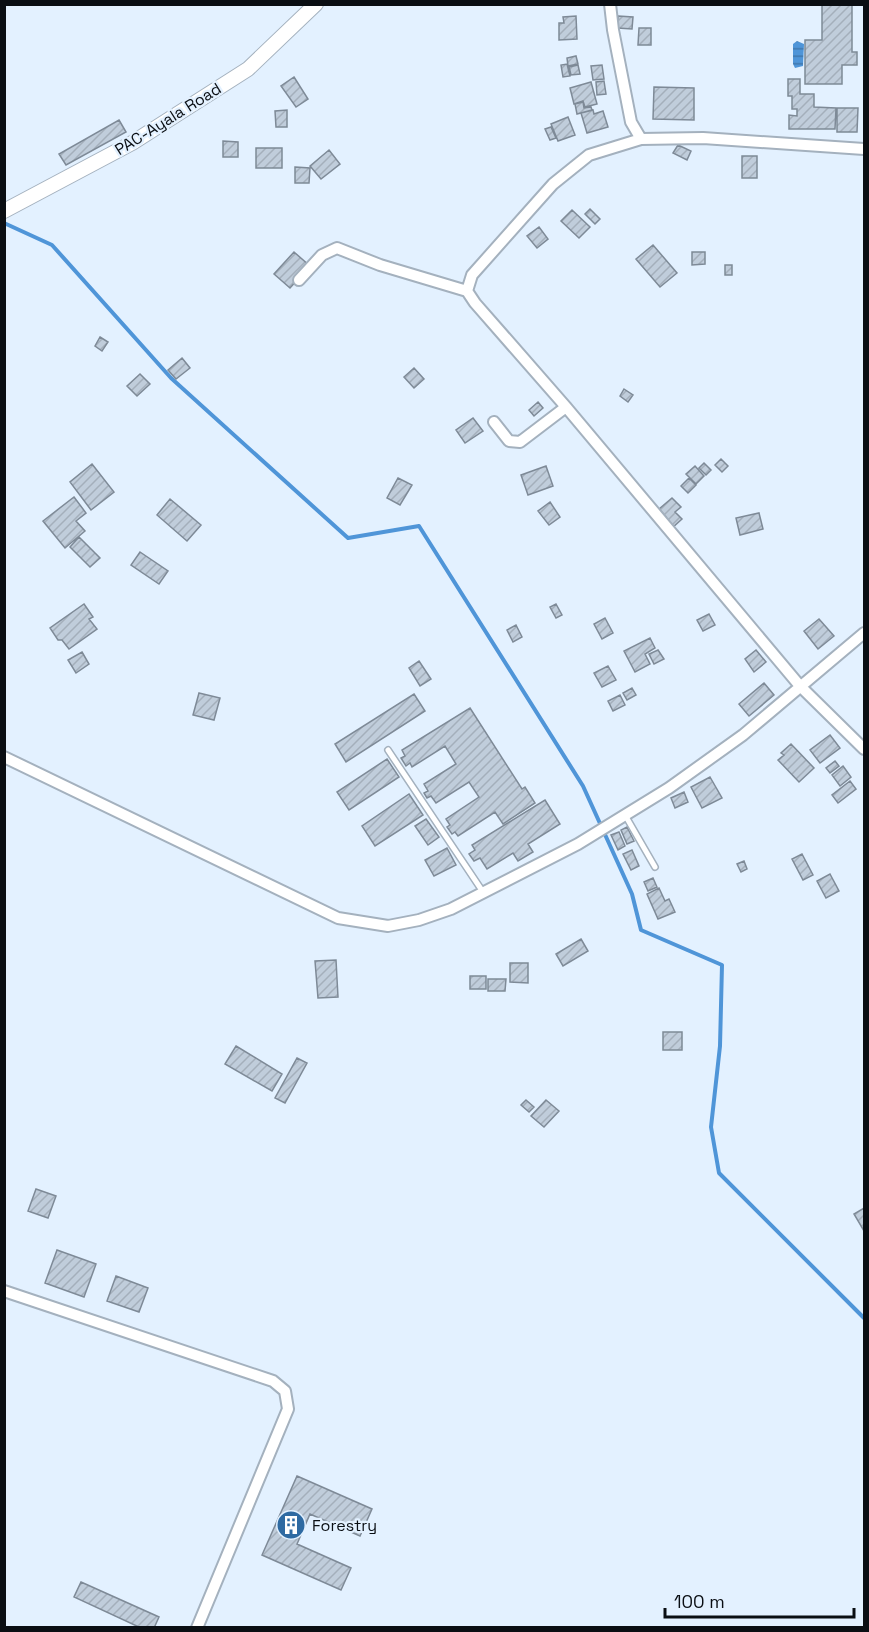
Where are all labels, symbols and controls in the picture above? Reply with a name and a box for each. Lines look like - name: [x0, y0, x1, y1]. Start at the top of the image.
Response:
- street label: PAC-Ayala Road: [111, 78, 225, 160]
- building icon: Forestry: [275, 1509, 307, 1541]
- place label: Forestry: [312, 1515, 377, 1536]
- scale bar: [665, 1581, 854, 1619]
- text: 100 m: [674, 1590, 725, 1613]

